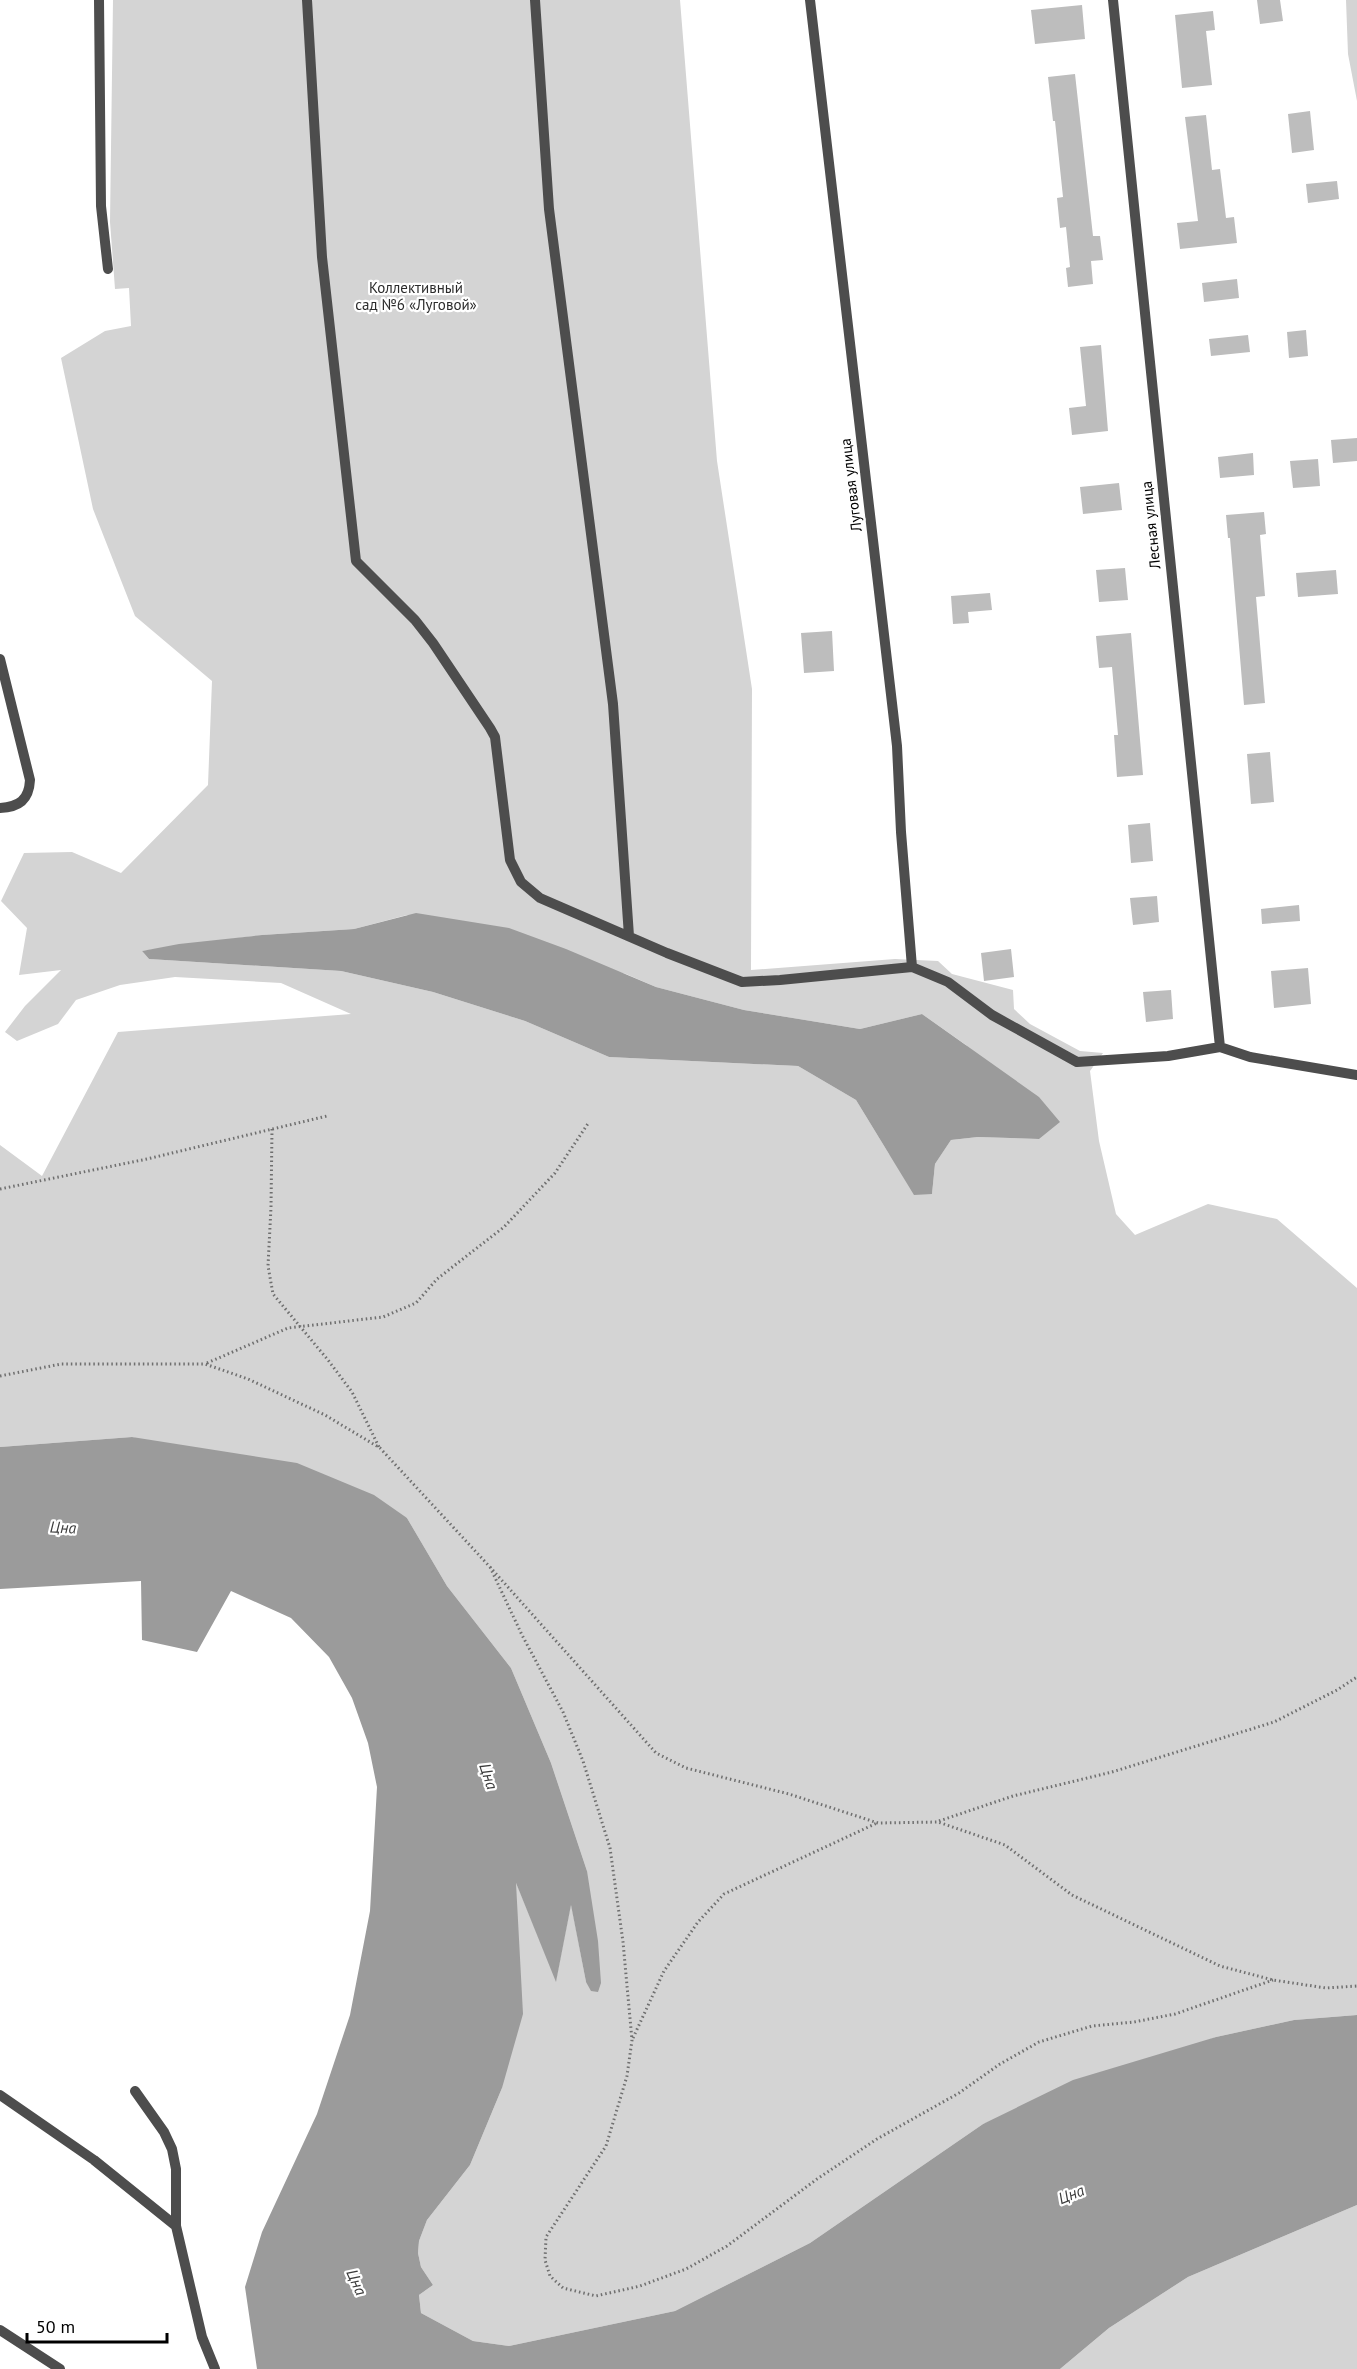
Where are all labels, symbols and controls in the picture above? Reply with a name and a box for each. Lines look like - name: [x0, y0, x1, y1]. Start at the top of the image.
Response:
- park label: Коллективный сад №6 «Луговой»: [355, 278, 477, 314]
- street label: Луговая улица: [835, 437, 866, 534]
- street label: Лесная улица: [1136, 480, 1165, 571]
- water label: Цна: [49, 1517, 77, 1537]
- water label: Цна: [475, 1760, 503, 1792]
- water label: Цна: [1055, 2180, 1087, 2208]
- water label: Цна: [342, 2266, 372, 2298]
- scale bar: [27, 2306, 166, 2344]
- text: 50 m: [36, 2315, 75, 2338]

